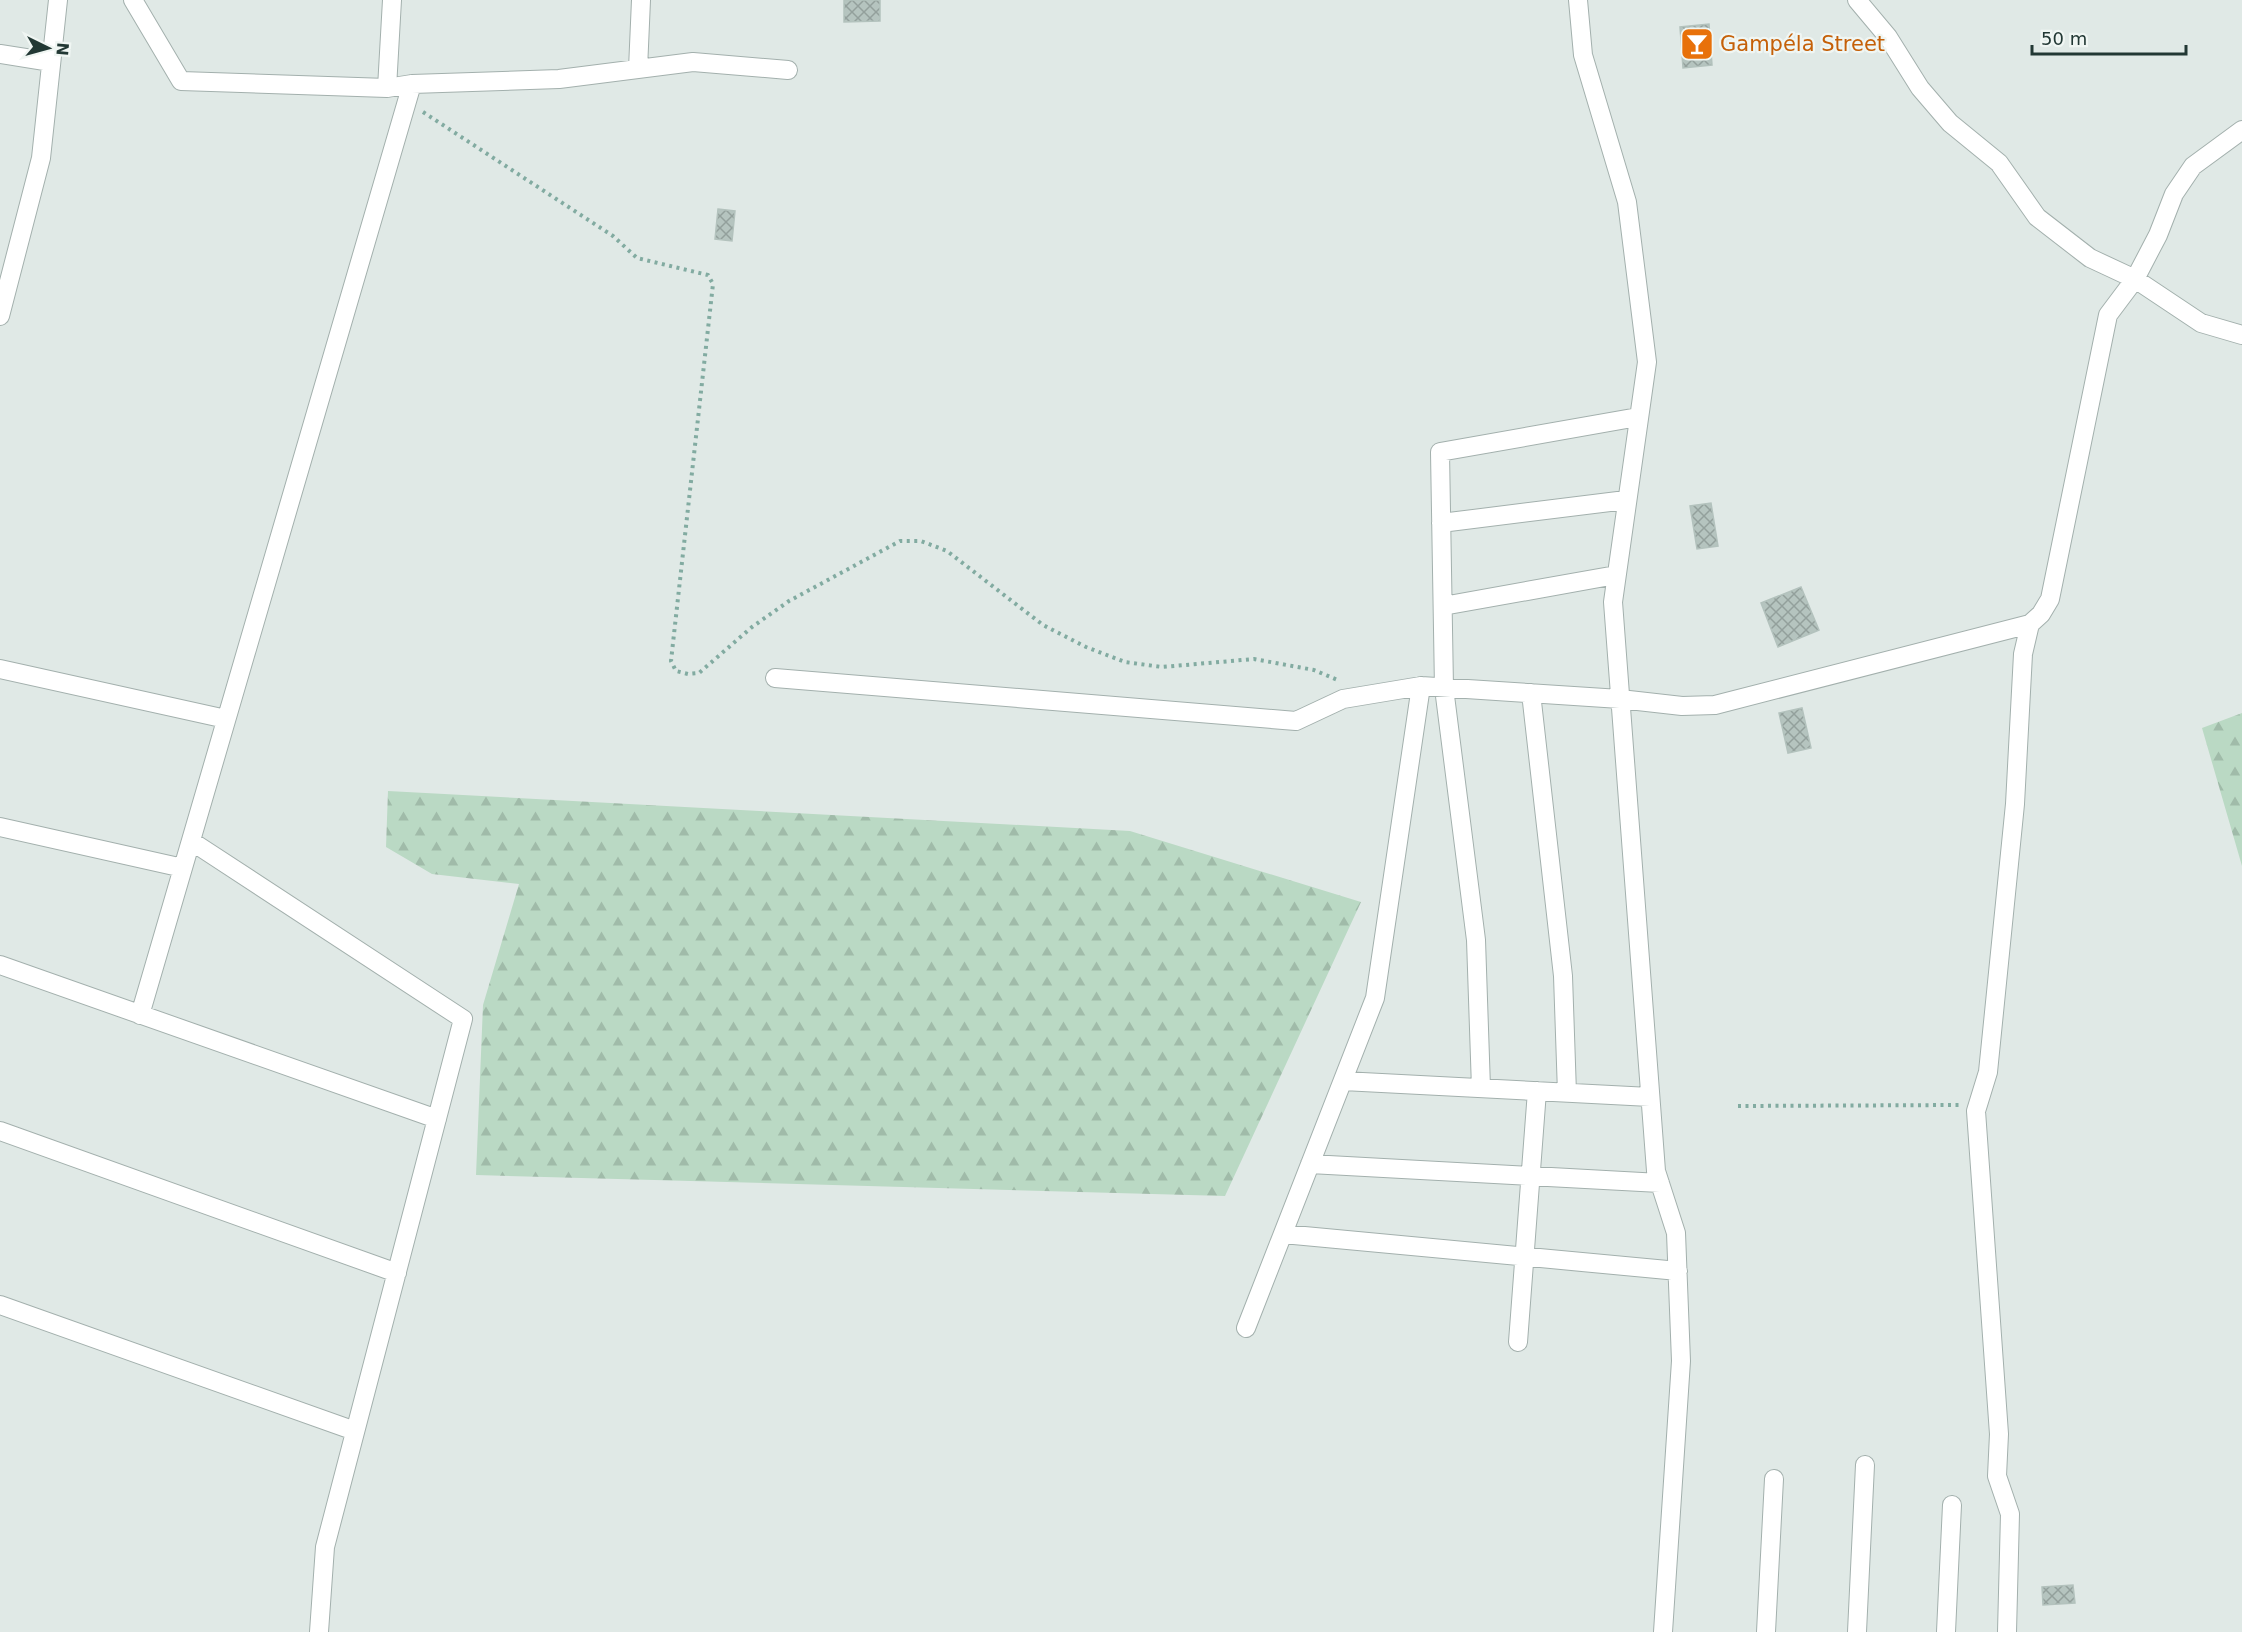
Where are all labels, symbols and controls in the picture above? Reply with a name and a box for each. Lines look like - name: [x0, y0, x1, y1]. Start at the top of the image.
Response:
- north arrow: [18, 18, 78, 78]
- scale bar: [2032, 18, 2186, 56]
- bar icon: Gampéla Street: [1679, 26, 1715, 62]
- text: 50 m: [2041, 28, 2087, 49]
- place label: Gampéla Street: [1720, 32, 1885, 56]
- text: N: [52, 42, 72, 57]

